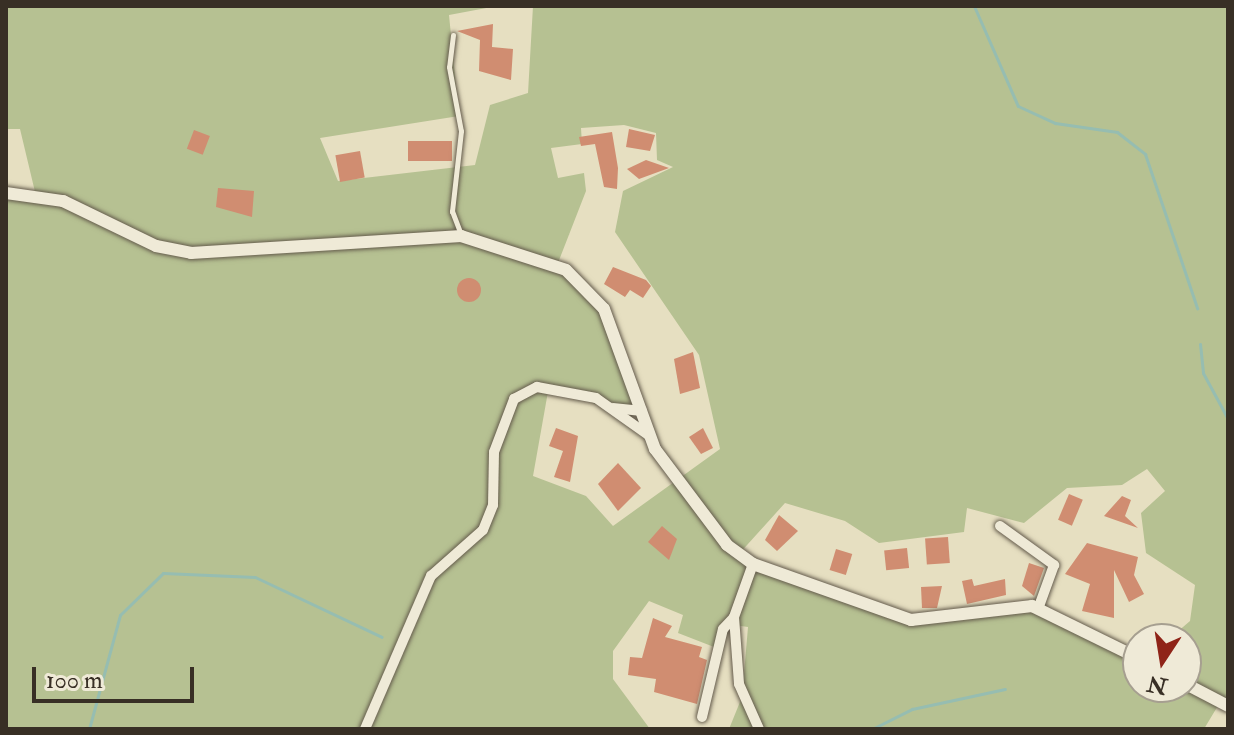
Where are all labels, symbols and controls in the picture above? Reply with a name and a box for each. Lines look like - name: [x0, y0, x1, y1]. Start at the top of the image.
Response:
- north arrow: [1122, 623, 1202, 703]
- scale bar: [36, 651, 198, 701]
- text: 100 m: [46, 665, 103, 696]
- text: N: [1145, 669, 1170, 700]

